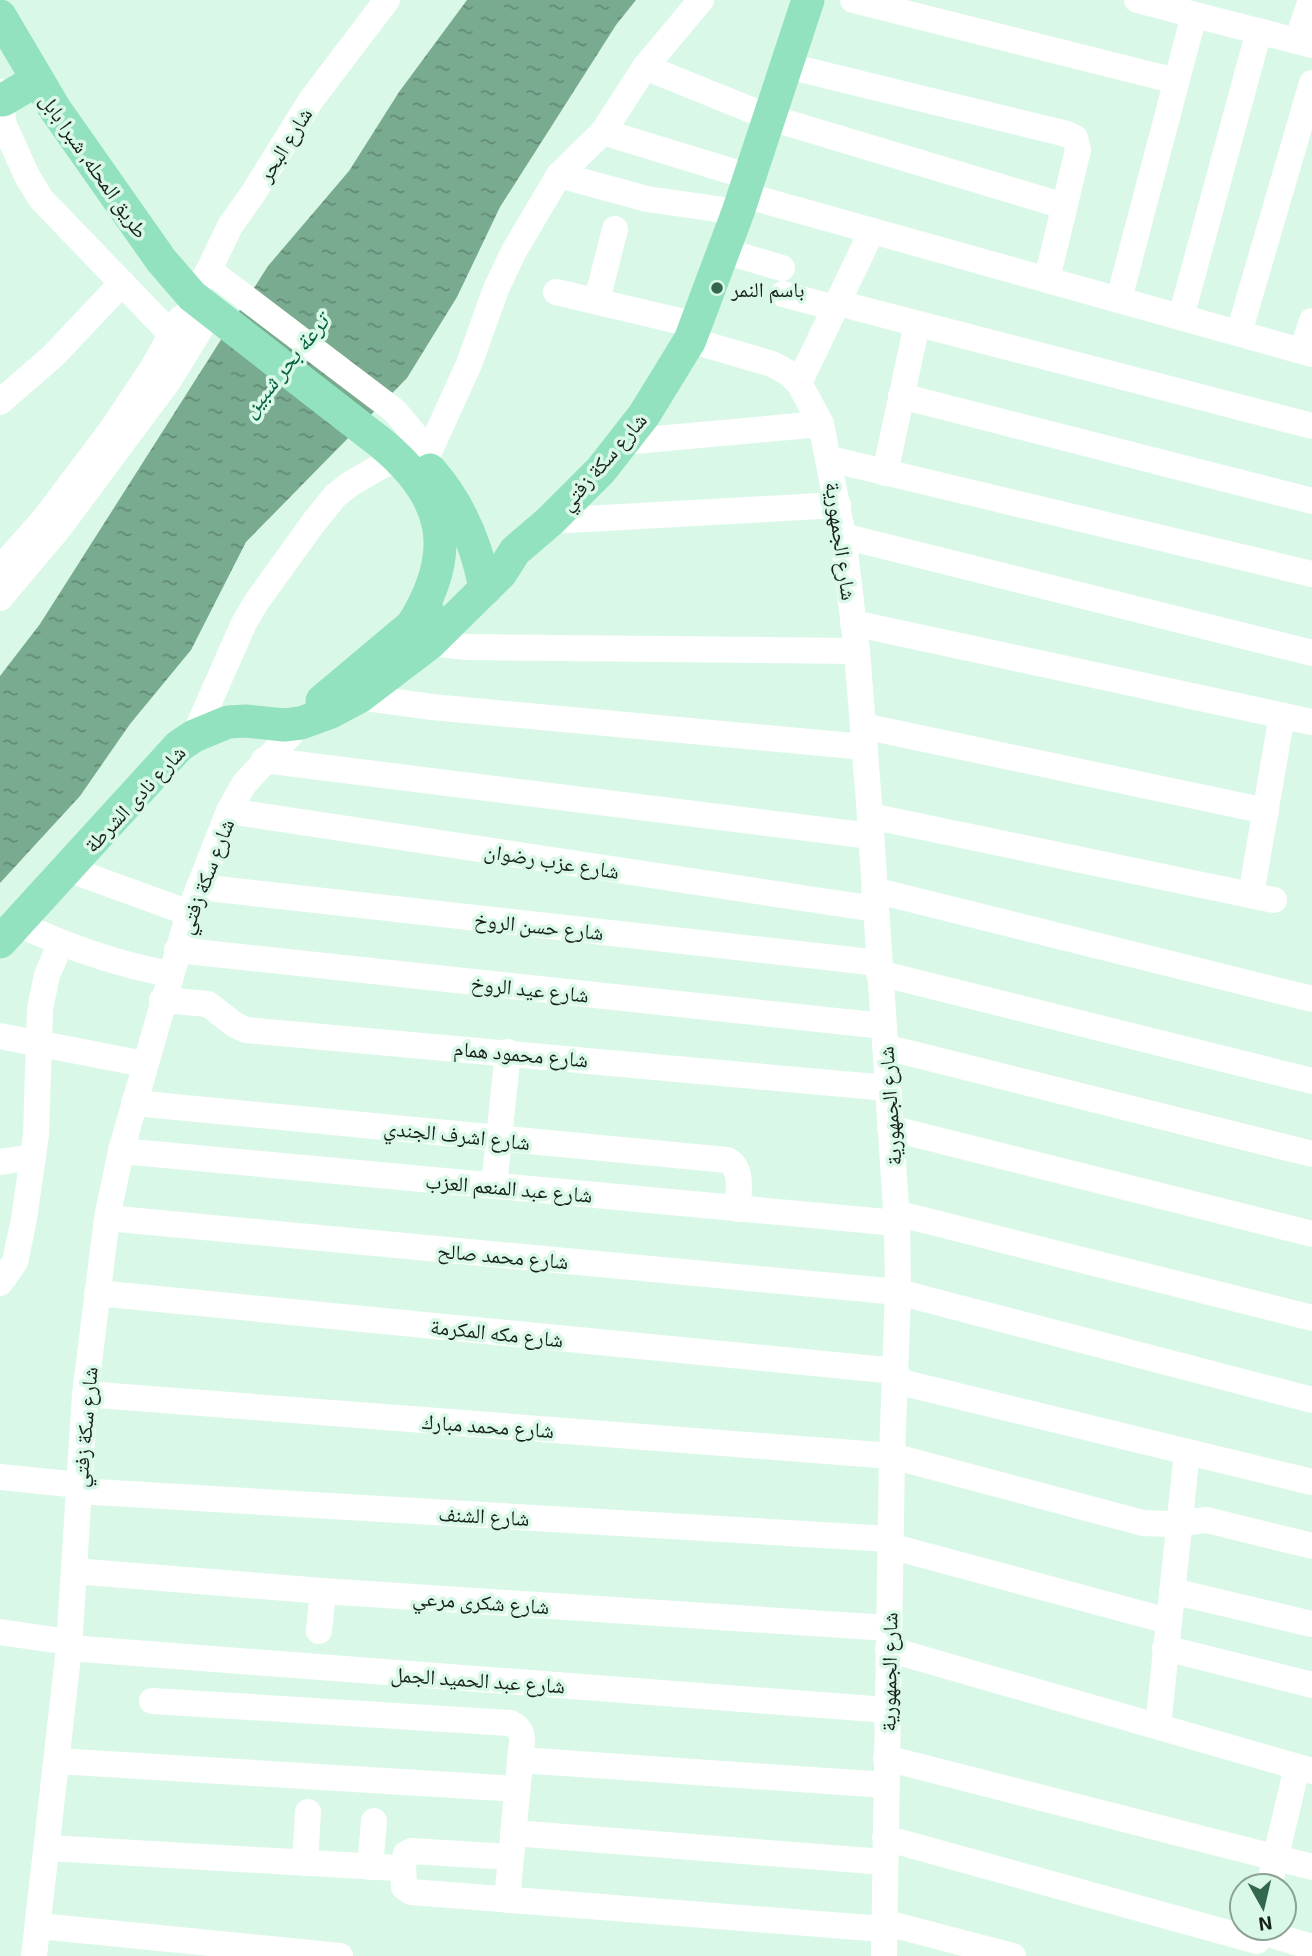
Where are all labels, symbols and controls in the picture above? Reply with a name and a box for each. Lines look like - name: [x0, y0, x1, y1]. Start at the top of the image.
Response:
- street label: طريق المحله, شبرا بابل: [34, 88, 154, 243]
- street label: شارع البحر: [251, 102, 318, 188]
- place label: باسم النمر: [730, 276, 804, 304]
- marker: باسم النمر: [709, 280, 725, 296]
- water label: ترعة بحر شبين: [234, 304, 339, 423]
- street label: شارع سكة زفتي: [553, 407, 655, 518]
- street label: شارع الجمهورية: [819, 480, 863, 602]
- street label: شارع نادى الشرطة: [78, 739, 191, 858]
- street label: شارع سكة زفتي: [172, 815, 243, 939]
- street label: شارع عزب رضوان: [482, 837, 621, 885]
- street label: شارع حسن الروخ: [473, 906, 605, 946]
- street label: شارع عيد الروخ: [470, 969, 590, 1009]
- street label: شارع محمود همام: [452, 1035, 589, 1074]
- street label: شارع الجمهورية: [872, 1045, 908, 1166]
- street label: شارع اشرف الجندي: [382, 1114, 531, 1159]
- street label: شارع عبد المنعم العزب: [424, 1167, 594, 1210]
- street label: شارع محمد صالح: [436, 1237, 570, 1275]
- street label: شارع مكه المكرمة: [429, 1313, 565, 1353]
- street label: شارع سكة زفتي: [66, 1366, 107, 1489]
- street label: شارع محمد مبارك: [421, 1408, 555, 1444]
- street label: شارع الشنف: [438, 1500, 530, 1532]
- street label: شارع شكرى مرعي: [411, 1584, 550, 1624]
- street label: شارع الجمهورية: [874, 1612, 904, 1732]
- street label: شارع عبد الحميد الجمل: [390, 1660, 566, 1700]
- north arrow: [1228, 1872, 1298, 1942]
- text: N: [1257, 1912, 1274, 1937]

